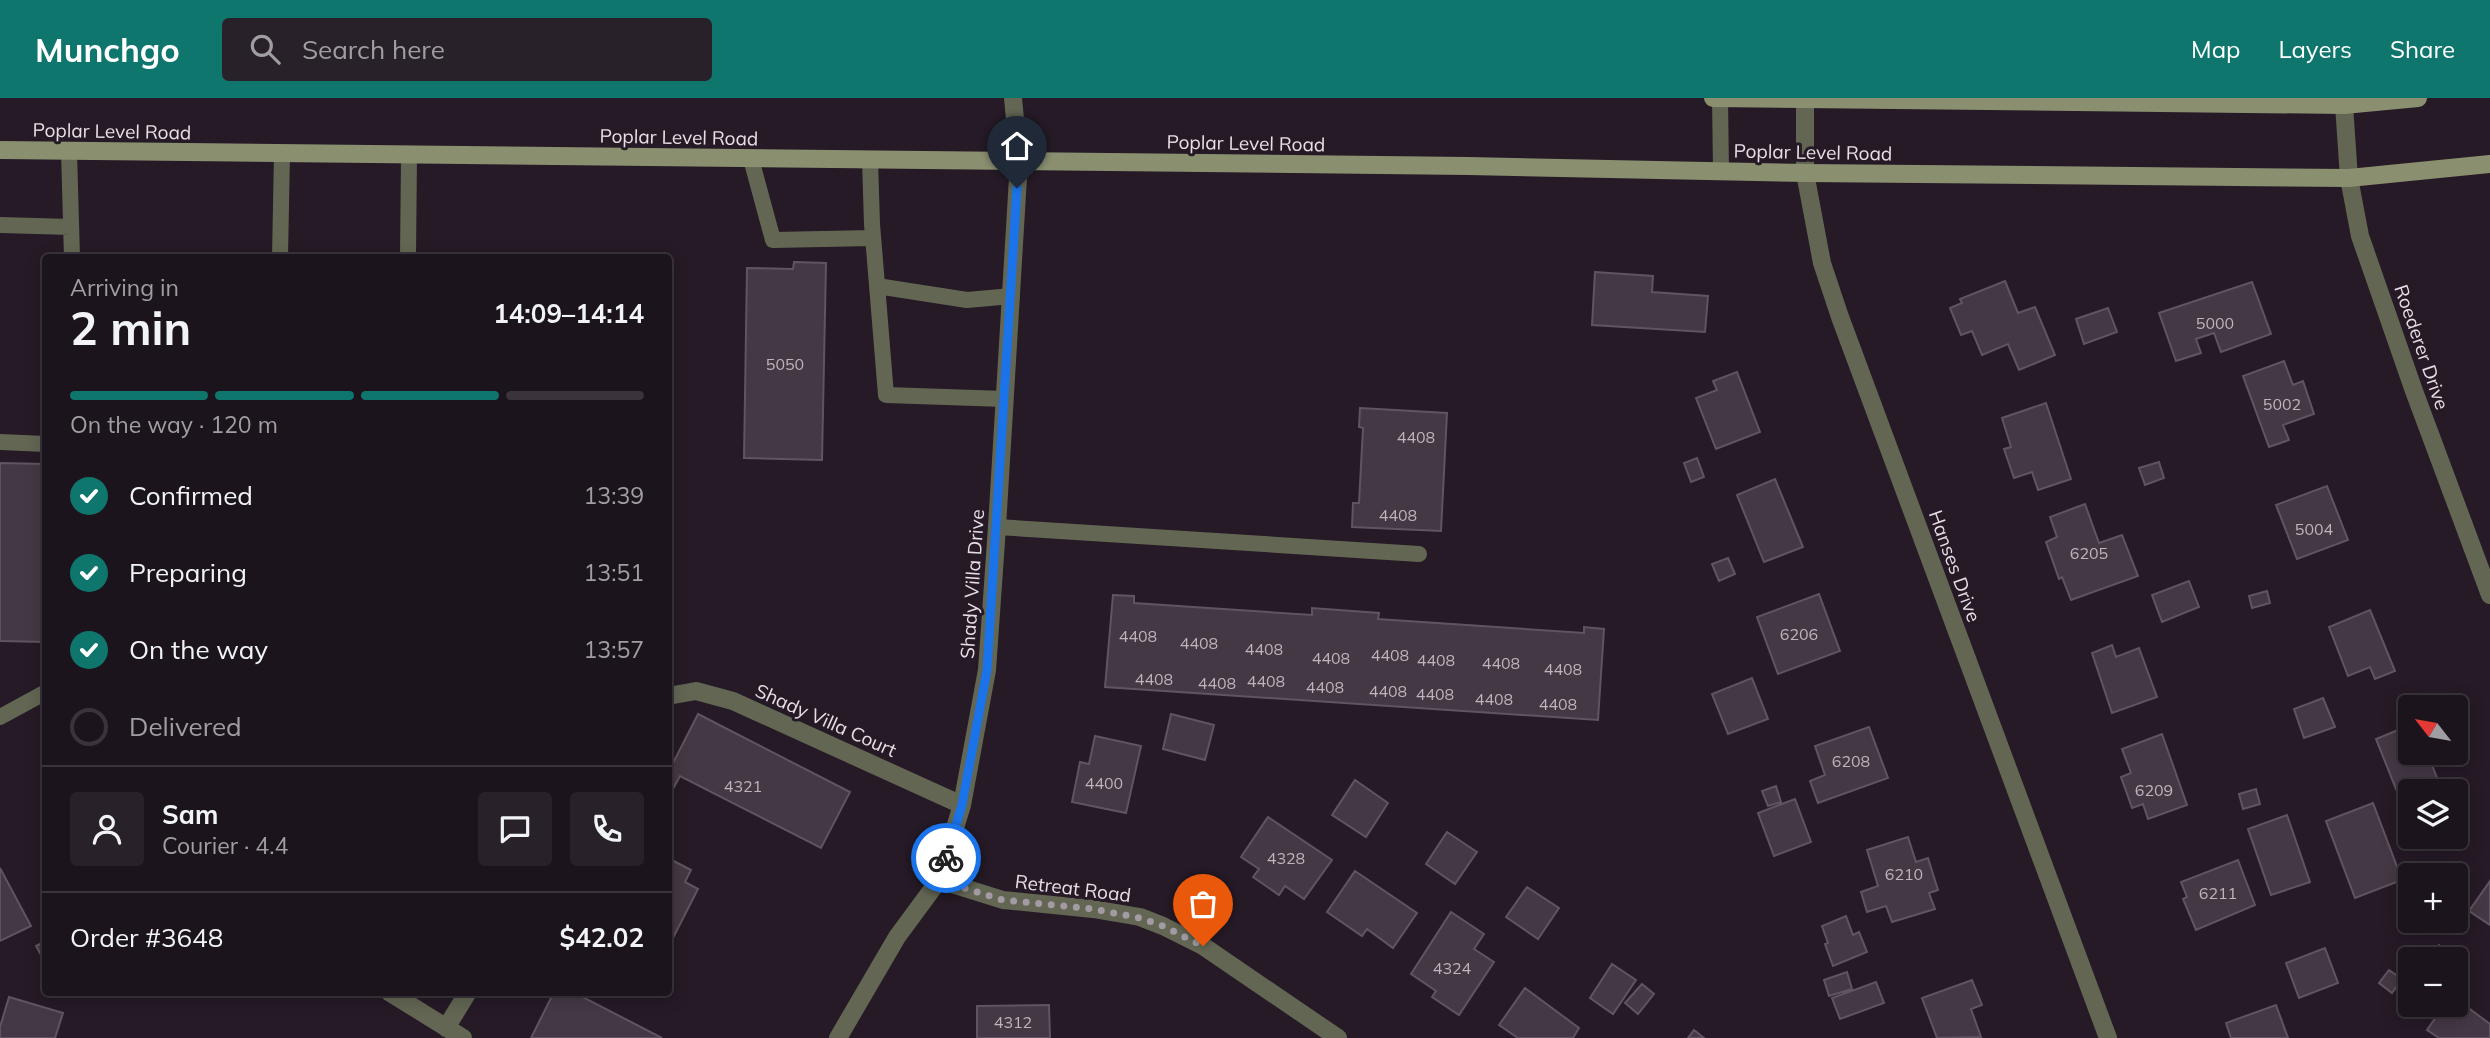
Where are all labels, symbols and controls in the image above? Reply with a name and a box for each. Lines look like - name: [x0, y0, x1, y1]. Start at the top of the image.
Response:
- search box: [222, 18, 712, 81]
- text: Munchgo: [35, 29, 180, 70]
- icon: search: [246, 30, 284, 68]
- text: Search here: [302, 33, 445, 66]
- text: Map: [2191, 34, 2240, 64]
- text: Layers: [2278, 34, 2352, 64]
- text: Share: [2390, 34, 2455, 64]
- pin: [987, 116, 1047, 188]
- street label: Poplar Level Road: [32, 118, 192, 144]
- street label: Poplar Level Road: [599, 124, 759, 150]
- icon: home: [998, 127, 1036, 165]
- street label: Poplar Level Road: [1166, 130, 1326, 156]
- street label: Poplar Level Road: [1733, 139, 1893, 165]
- text: Arriving in: [70, 273, 179, 302]
- street label: Roederer Drive: [2389, 281, 2455, 413]
- text: 14:09–14:14: [493, 297, 644, 330]
- text: 2 min: [70, 299, 191, 357]
- house number: 5000: [2196, 313, 2234, 333]
- house number: 5050: [766, 354, 804, 374]
- house number: 5002: [2263, 394, 2301, 414]
- text: On the way · 120 m: [70, 410, 278, 439]
- house number: 4408: [1397, 427, 1435, 447]
- icon: check: [70, 477, 108, 515]
- text: Confirmed: [129, 479, 253, 512]
- text: 13:39: [584, 481, 644, 510]
- house number: 4408: [1379, 505, 1417, 525]
- street label: Hanses Drive: [1924, 507, 1986, 625]
- street label: Shady Villa Drive: [955, 508, 989, 660]
- house number: 5004: [2295, 519, 2334, 539]
- house number: 6205: [2070, 543, 2108, 563]
- icon: check: [70, 554, 108, 592]
- text: Preparing: [129, 556, 247, 589]
- text: 13:51: [584, 558, 644, 587]
- house number: 6206: [1780, 624, 1818, 644]
- house number: 4408: [1119, 626, 1157, 646]
- icon: check: [70, 631, 108, 669]
- text: On the way: [129, 633, 268, 666]
- house number: 4408: [1180, 633, 1218, 653]
- text: 13:57: [584, 635, 644, 664]
- house number: 4408: [1245, 639, 1283, 659]
- house number: 4408: [1371, 645, 1409, 665]
- house number: 4408: [1312, 648, 1350, 668]
- house number: 4408: [1417, 650, 1455, 670]
- house number: 4408: [1482, 653, 1520, 673]
- house number: 4408: [1544, 659, 1582, 679]
- house number: 4408: [1135, 669, 1173, 689]
- house number: 4408: [1247, 671, 1285, 691]
- house number: 4408: [1198, 673, 1236, 693]
- house number: 4408: [1306, 677, 1344, 697]
- street label: Shady Villa Court: [752, 678, 901, 762]
- house number: 4408: [1369, 681, 1407, 701]
- house number: 4408: [1416, 684, 1454, 704]
- house number: 4408: [1475, 689, 1513, 709]
- house number: 4408: [1539, 694, 1577, 714]
- north arrow: [2398, 695, 2468, 765]
- map controls: [2398, 695, 2468, 1017]
- text: Delivered: [129, 710, 242, 743]
- house number: 6208: [1832, 751, 1870, 771]
- house number: 4400: [1085, 773, 1123, 793]
- house number: 4321: [724, 776, 762, 796]
- button: layers: [2398, 779, 2468, 849]
- house number: 6209: [2135, 780, 2173, 800]
- button: person: [70, 792, 144, 866]
- button: chat: [478, 792, 552, 866]
- button: phone: [570, 792, 644, 866]
- text: Sam: [162, 798, 218, 831]
- courier: [911, 823, 981, 893]
- text: Courier · 4.4: [162, 831, 288, 860]
- icon: bike: [927, 839, 965, 877]
- house number: 4328: [1267, 848, 1305, 868]
- button: +: [2398, 863, 2468, 933]
- house number: 6210: [1885, 864, 1923, 884]
- street label: Retreat Road: [1014, 869, 1132, 907]
- pin: [1173, 874, 1233, 946]
- house number: 6211: [2199, 883, 2237, 903]
- icon: bag: [1184, 885, 1222, 923]
- text: Order #3648: [70, 921, 223, 954]
- text: $42.02: [560, 921, 644, 954]
- button: −: [2398, 947, 2468, 1017]
- house number: 4324: [1433, 958, 1472, 978]
- house number: 4312: [994, 1012, 1032, 1032]

